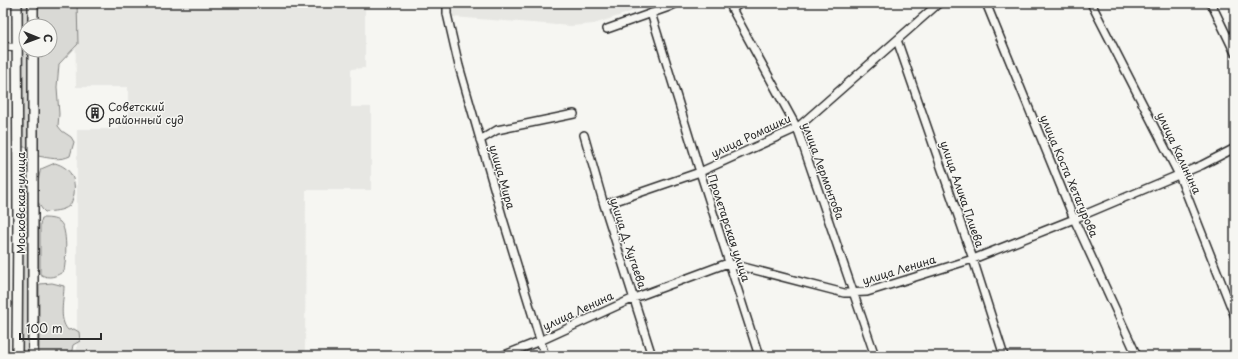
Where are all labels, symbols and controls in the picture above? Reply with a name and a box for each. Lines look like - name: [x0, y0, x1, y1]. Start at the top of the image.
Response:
- north arrow: [18, 18, 58, 58]
- text: С: [40, 34, 57, 42]
- place label: Советский районный суд: [108, 98, 184, 128]
- building icon: Советский районный суд: [85, 103, 105, 123]
- street label: улица Калинина: [1153, 109, 1206, 197]
- street label: улица Ромашки: [708, 110, 794, 162]
- street label: улица Коста Хетагурова: [1036, 112, 1103, 240]
- street label: улица Лермонтова: [798, 120, 849, 222]
- street label: улица Алика Плиева: [936, 138, 989, 250]
- street label: улица Мира: [485, 143, 520, 211]
- street label: Московская улица: [12, 152, 29, 254]
- street label: Пролетарская улица: [704, 172, 755, 284]
- street label: улица Д. Хугаева: [606, 195, 651, 290]
- street label: улица Ленина: [860, 250, 938, 289]
- street label: улица Ленина: [540, 287, 616, 334]
- scale bar: [20, 315, 101, 341]
- text: 100 m: [26, 319, 63, 337]

